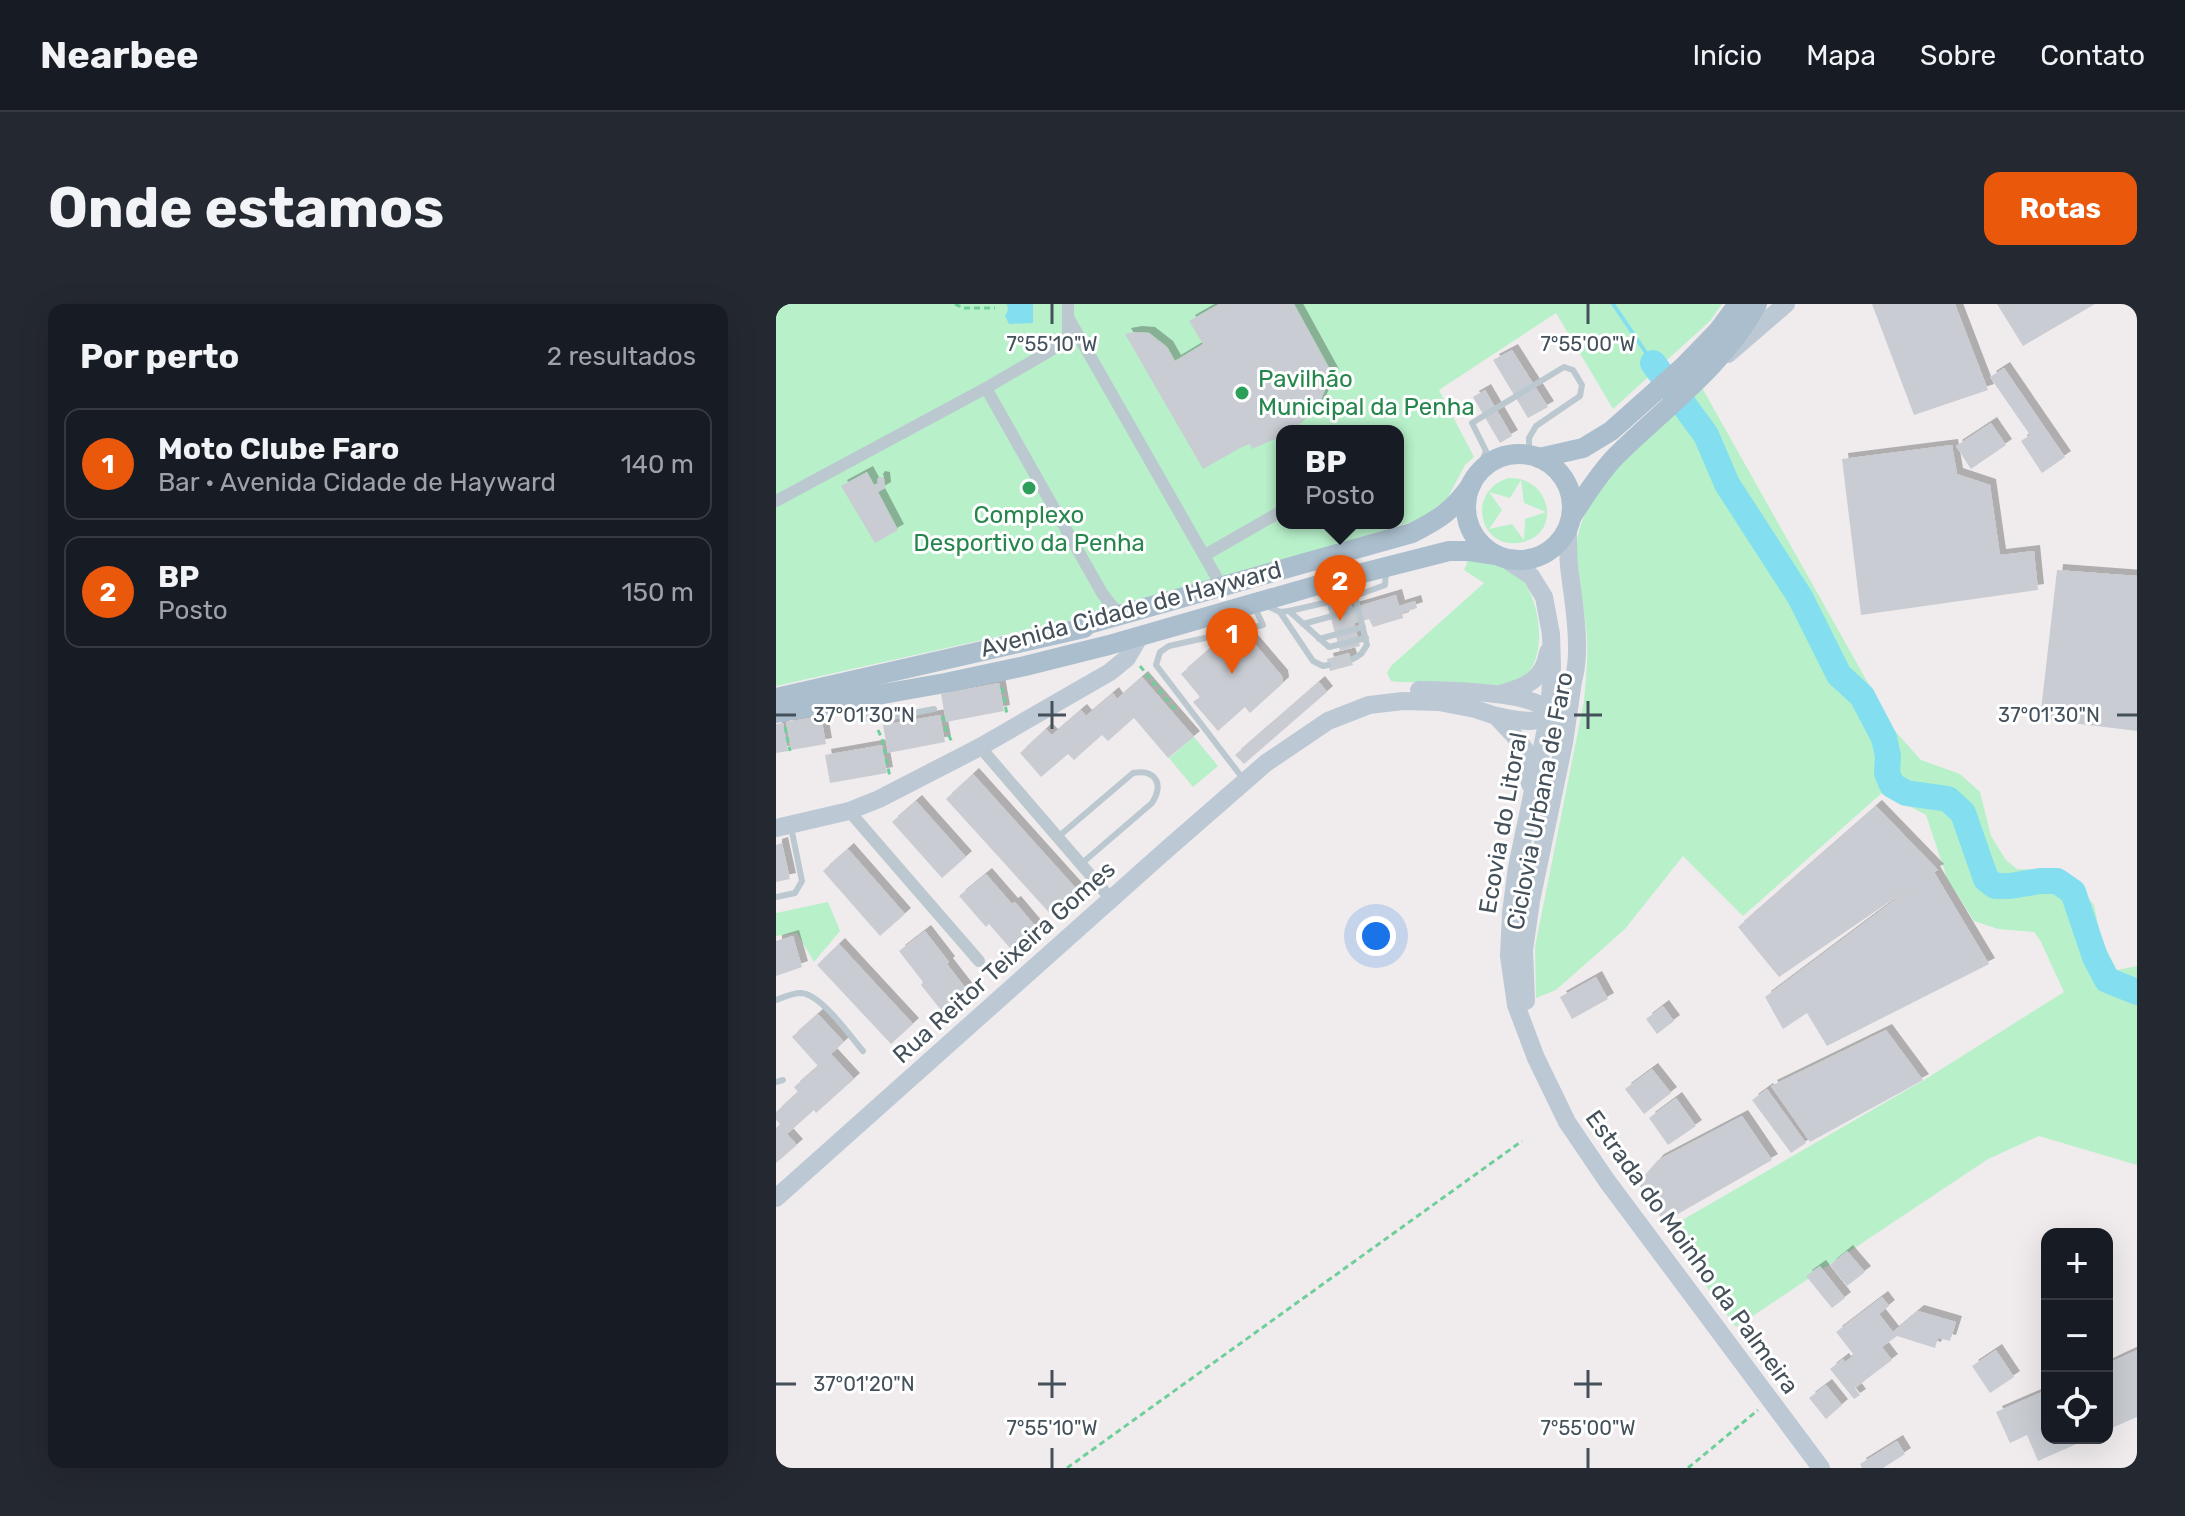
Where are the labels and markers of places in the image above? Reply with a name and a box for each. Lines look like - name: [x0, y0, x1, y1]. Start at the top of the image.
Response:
- place label: Pavilhão Municipal da Penha: [1258, 365, 1475, 421]
- marker: Pavilhão Municipal da Penha: [1233, 384, 1251, 402]
- marker: Complexo Desportivo da Penha: [1020, 479, 1038, 497]
- place label: Complexo Desportivo da Penha: [913, 501, 1145, 557]
- pin: 2: [1314, 555, 1366, 621]
- pin: 1: [1206, 608, 1258, 674]

